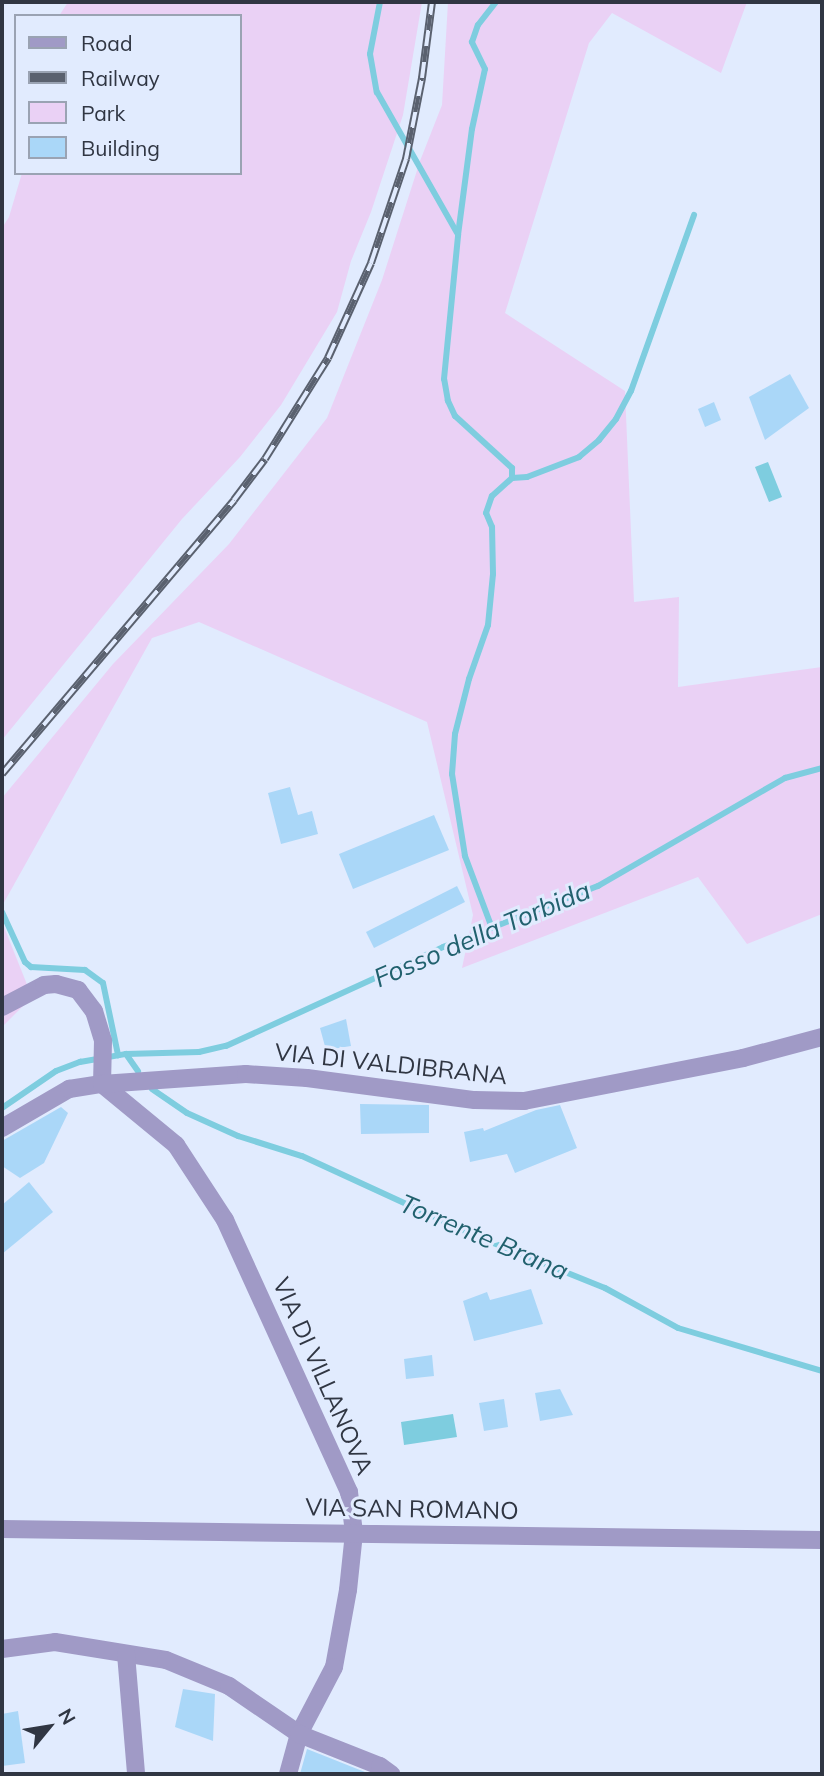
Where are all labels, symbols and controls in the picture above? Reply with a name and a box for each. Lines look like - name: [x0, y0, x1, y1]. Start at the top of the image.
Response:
- legend: [14, 14, 242, 175]
- text: Road: [81, 30, 132, 56]
- text: Railway: [81, 65, 160, 91]
- text: Park: [81, 100, 125, 126]
- text: Building: [81, 135, 160, 161]
- water label: Fosso della Torbida: [369, 874, 595, 994]
- street label: VIA DI VALDIBRANA: [273, 1037, 509, 1091]
- water label: Torrente Brana: [395, 1187, 573, 1287]
- street label: VIA DI VILLANOVA: [267, 1273, 379, 1479]
- street label: VIA SAN ROMANO: [305, 1493, 519, 1525]
- north arrow: [14, 1692, 84, 1762]
- text: N: [53, 1704, 81, 1729]

